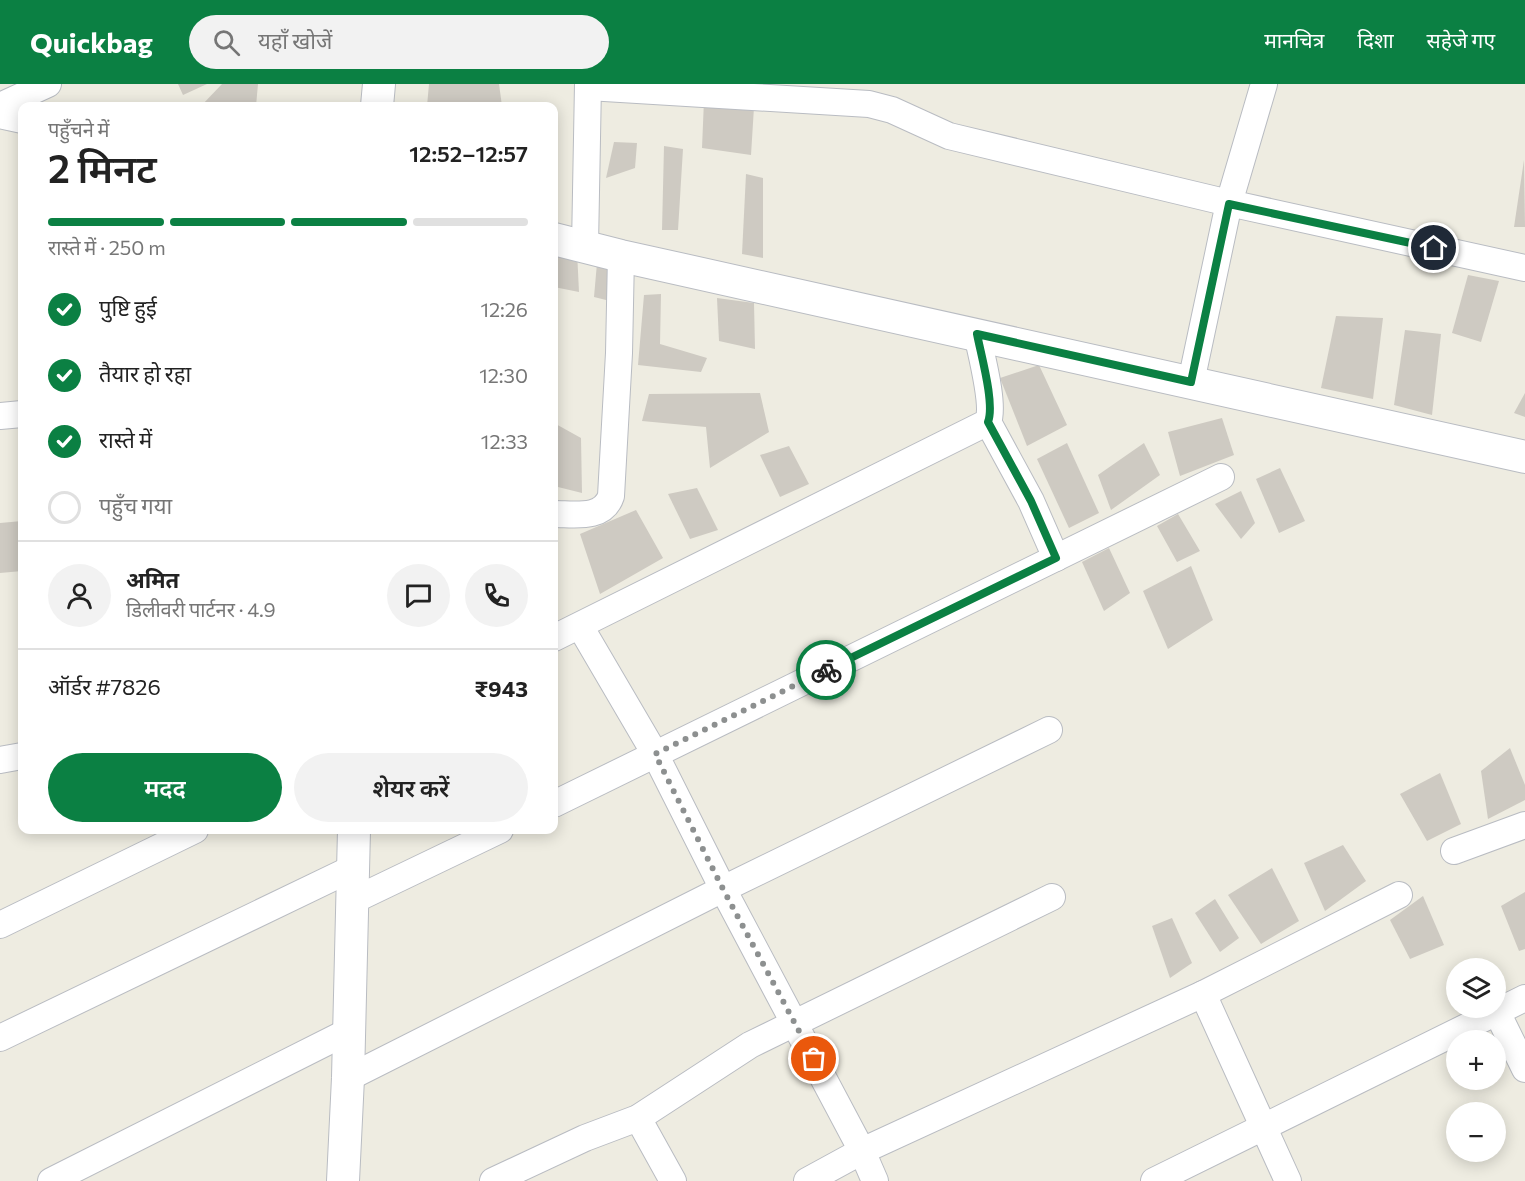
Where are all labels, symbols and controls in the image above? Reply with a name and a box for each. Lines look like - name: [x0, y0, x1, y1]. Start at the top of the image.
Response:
- search box: [189, 15, 609, 69]
- text: Quickbag: [30, 25, 153, 59]
- icon: search: [210, 26, 243, 59]
- text: यहाँ खोजें: [258, 27, 332, 54]
- text: मानचित्र: [1264, 27, 1324, 52]
- text: दिशा: [1357, 27, 1394, 52]
- text: सहेजे गए: [1427, 27, 1495, 52]
- text: पहुँचने में: [48, 117, 110, 141]
- text: 12:52–12:57: [409, 140, 528, 167]
- text: 2 मिनट: [48, 143, 157, 191]
- pin: [1408, 222, 1459, 273]
- icon: home: [1417, 231, 1450, 264]
- text: रास्ते में · 250 m: [48, 235, 166, 259]
- icon: check: [48, 293, 81, 326]
- text: पुष्टि हुई: [99, 294, 157, 321]
- text: 12:26: [480, 297, 528, 321]
- icon: check: [48, 359, 81, 392]
- text: तैयार हो रहा: [99, 360, 191, 387]
- text: 12:30: [479, 363, 528, 387]
- icon: check: [48, 425, 81, 458]
- text: रास्ते में: [99, 426, 152, 453]
- text: 12:33: [481, 429, 528, 453]
- text: पहुँच गया: [99, 492, 172, 519]
- button: person: [48, 564, 111, 627]
- button: chat: [387, 564, 450, 627]
- button: phone: [465, 564, 528, 627]
- text: अमित: [126, 566, 179, 593]
- text: डिलीवरी पार्टनर · 4.9: [126, 597, 276, 621]
- courier: [796, 640, 856, 700]
- icon: bike: [810, 654, 843, 687]
- text: ऑर्डर #7826: [48, 673, 161, 700]
- text: ₹943: [475, 675, 528, 702]
- button: मदद: [48, 753, 282, 822]
- button: शेयर करें: [294, 753, 528, 822]
- map controls: [1446, 958, 1506, 1162]
- button: layers: [1446, 958, 1506, 1018]
- button: +: [1446, 1030, 1506, 1090]
- pin: [788, 1033, 839, 1084]
- icon: bag: [797, 1042, 830, 1075]
- button: −: [1446, 1102, 1506, 1162]

